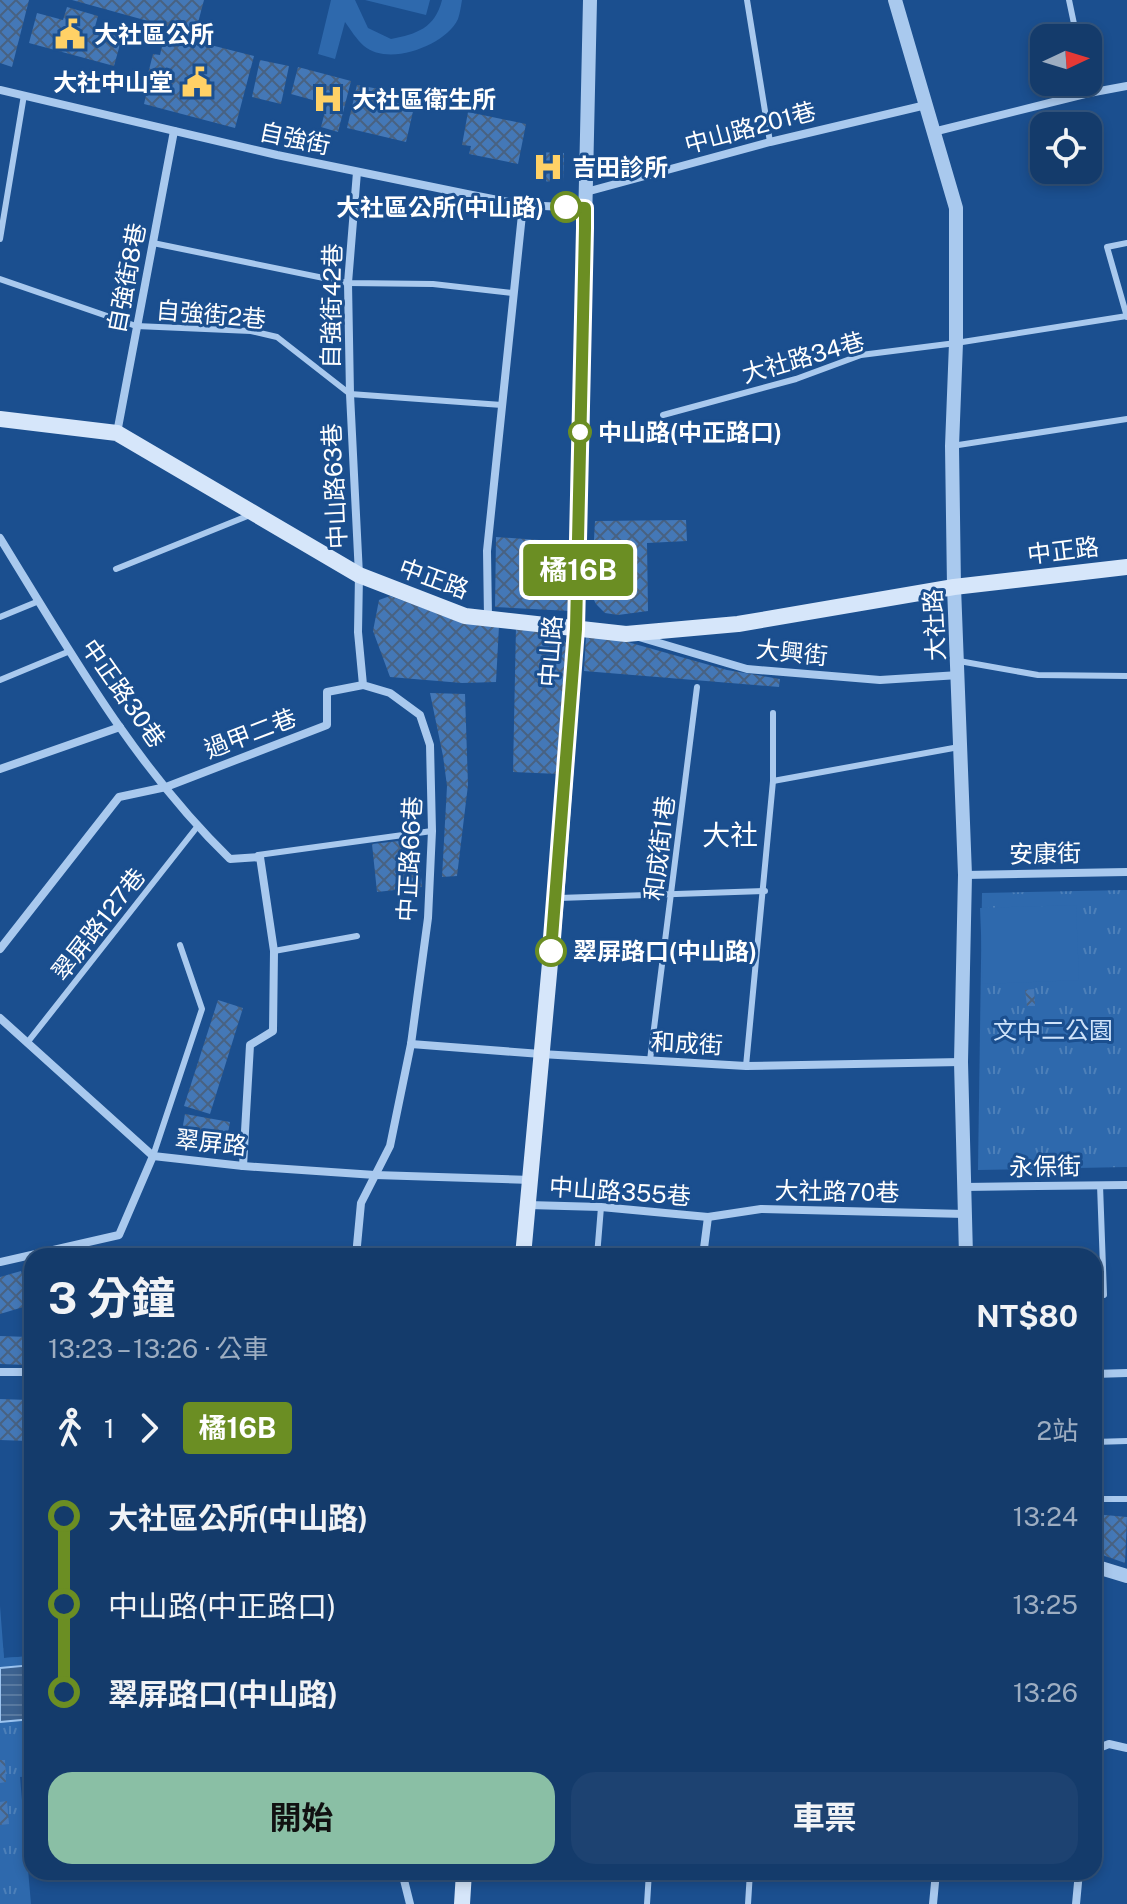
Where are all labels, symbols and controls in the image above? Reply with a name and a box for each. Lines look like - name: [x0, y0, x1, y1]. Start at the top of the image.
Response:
- public building icon: 大社區公所: [53, 17, 87, 51]
- place label: 大社區公所: [94, 20, 214, 48]
- north arrow: [1030, 24, 1102, 96]
- map controls: [1030, 24, 1102, 184]
- public building icon: 大社中山堂: [180, 65, 214, 99]
- place label: 大社中山堂: [53, 68, 173, 96]
- hospital icon: 大社區衛生所: [311, 82, 345, 116]
- place label: 大社區衛生所: [352, 85, 496, 113]
- street label: 中山路201巷: [681, 96, 819, 158]
- button: locate: [1030, 112, 1102, 184]
- street label: 自強街: [257, 117, 333, 159]
- hospital icon: 吉田診所: [531, 150, 565, 184]
- place label: 吉田診所: [572, 153, 668, 181]
- marker: 大社區公所(中山路): [551, 192, 581, 222]
- place label: 大社區公所(中山路): [336, 193, 544, 221]
- street label: 自強街8巷: [102, 221, 150, 335]
- street label: 自強街42巷: [316, 243, 346, 369]
- street label: 自強街2巷: [155, 295, 267, 333]
- street label: 大社路34巷: [738, 326, 868, 388]
- place label: 中山路(中正路口): [598, 418, 782, 446]
- marker: 中山路(中正路口): [569, 421, 591, 443]
- street label: 中山路63巷: [317, 422, 351, 550]
- street label: 中正路: [1026, 532, 1100, 568]
- line badge: 橘16B: [522, 544, 634, 596]
- street label: 中正路: [395, 553, 473, 603]
- text: 橘16B: [539, 553, 617, 586]
- street label: 大社路: [918, 588, 950, 662]
- street label: 中山路: [534, 614, 566, 688]
- street label: 中正路30巷: [76, 634, 172, 752]
- street label: 大興街: [755, 634, 829, 670]
- street label: 過甲二巷: [200, 703, 300, 763]
- street label: 和成街1巷: [639, 794, 679, 902]
- street label: 中正路66巷: [392, 795, 426, 923]
- district label: 大社: [702, 818, 758, 851]
- street label: 安康街: [1009, 838, 1081, 868]
- street label: 翠屏路127巷: [46, 862, 150, 986]
- marker: 翠屏路口(中山路): [536, 936, 566, 966]
- place label: 翠屏路口(中山路): [573, 937, 757, 965]
- park label: 文中二公園: [993, 1016, 1113, 1044]
- street label: 和成街: [650, 1027, 724, 1059]
- street label: 翠屏路: [174, 1124, 248, 1160]
- street label: 永保街: [1009, 1151, 1081, 1181]
- street label: 中山路355巷: [548, 1172, 692, 1210]
- street label: 大社路70巷: [774, 1176, 900, 1206]
- text: 3 分鐘: [48, 1272, 175, 1324]
- text: NT$80: [976, 1298, 1078, 1334]
- text: 13:23 – 13:26 · 公車: [48, 1333, 269, 1364]
- icon: walk: [48, 1406, 92, 1450]
- icon: forward: [127, 1406, 171, 1450]
- text: 橘16B: [199, 1411, 276, 1444]
- text: 1: [104, 1413, 115, 1444]
- text: 2站: [1037, 1415, 1078, 1446]
- text: 大社區公所(中山路): [108, 1500, 368, 1536]
- text: 13:24: [1013, 1501, 1078, 1532]
- text: 中山路(中正路口): [108, 1588, 336, 1624]
- text: 13:25: [1013, 1589, 1078, 1620]
- text: 翠屏路口(中山路): [108, 1676, 338, 1712]
- text: 13:26: [1013, 1677, 1078, 1708]
- button: 開始: [48, 1772, 555, 1864]
- button: 車票: [571, 1772, 1078, 1864]

